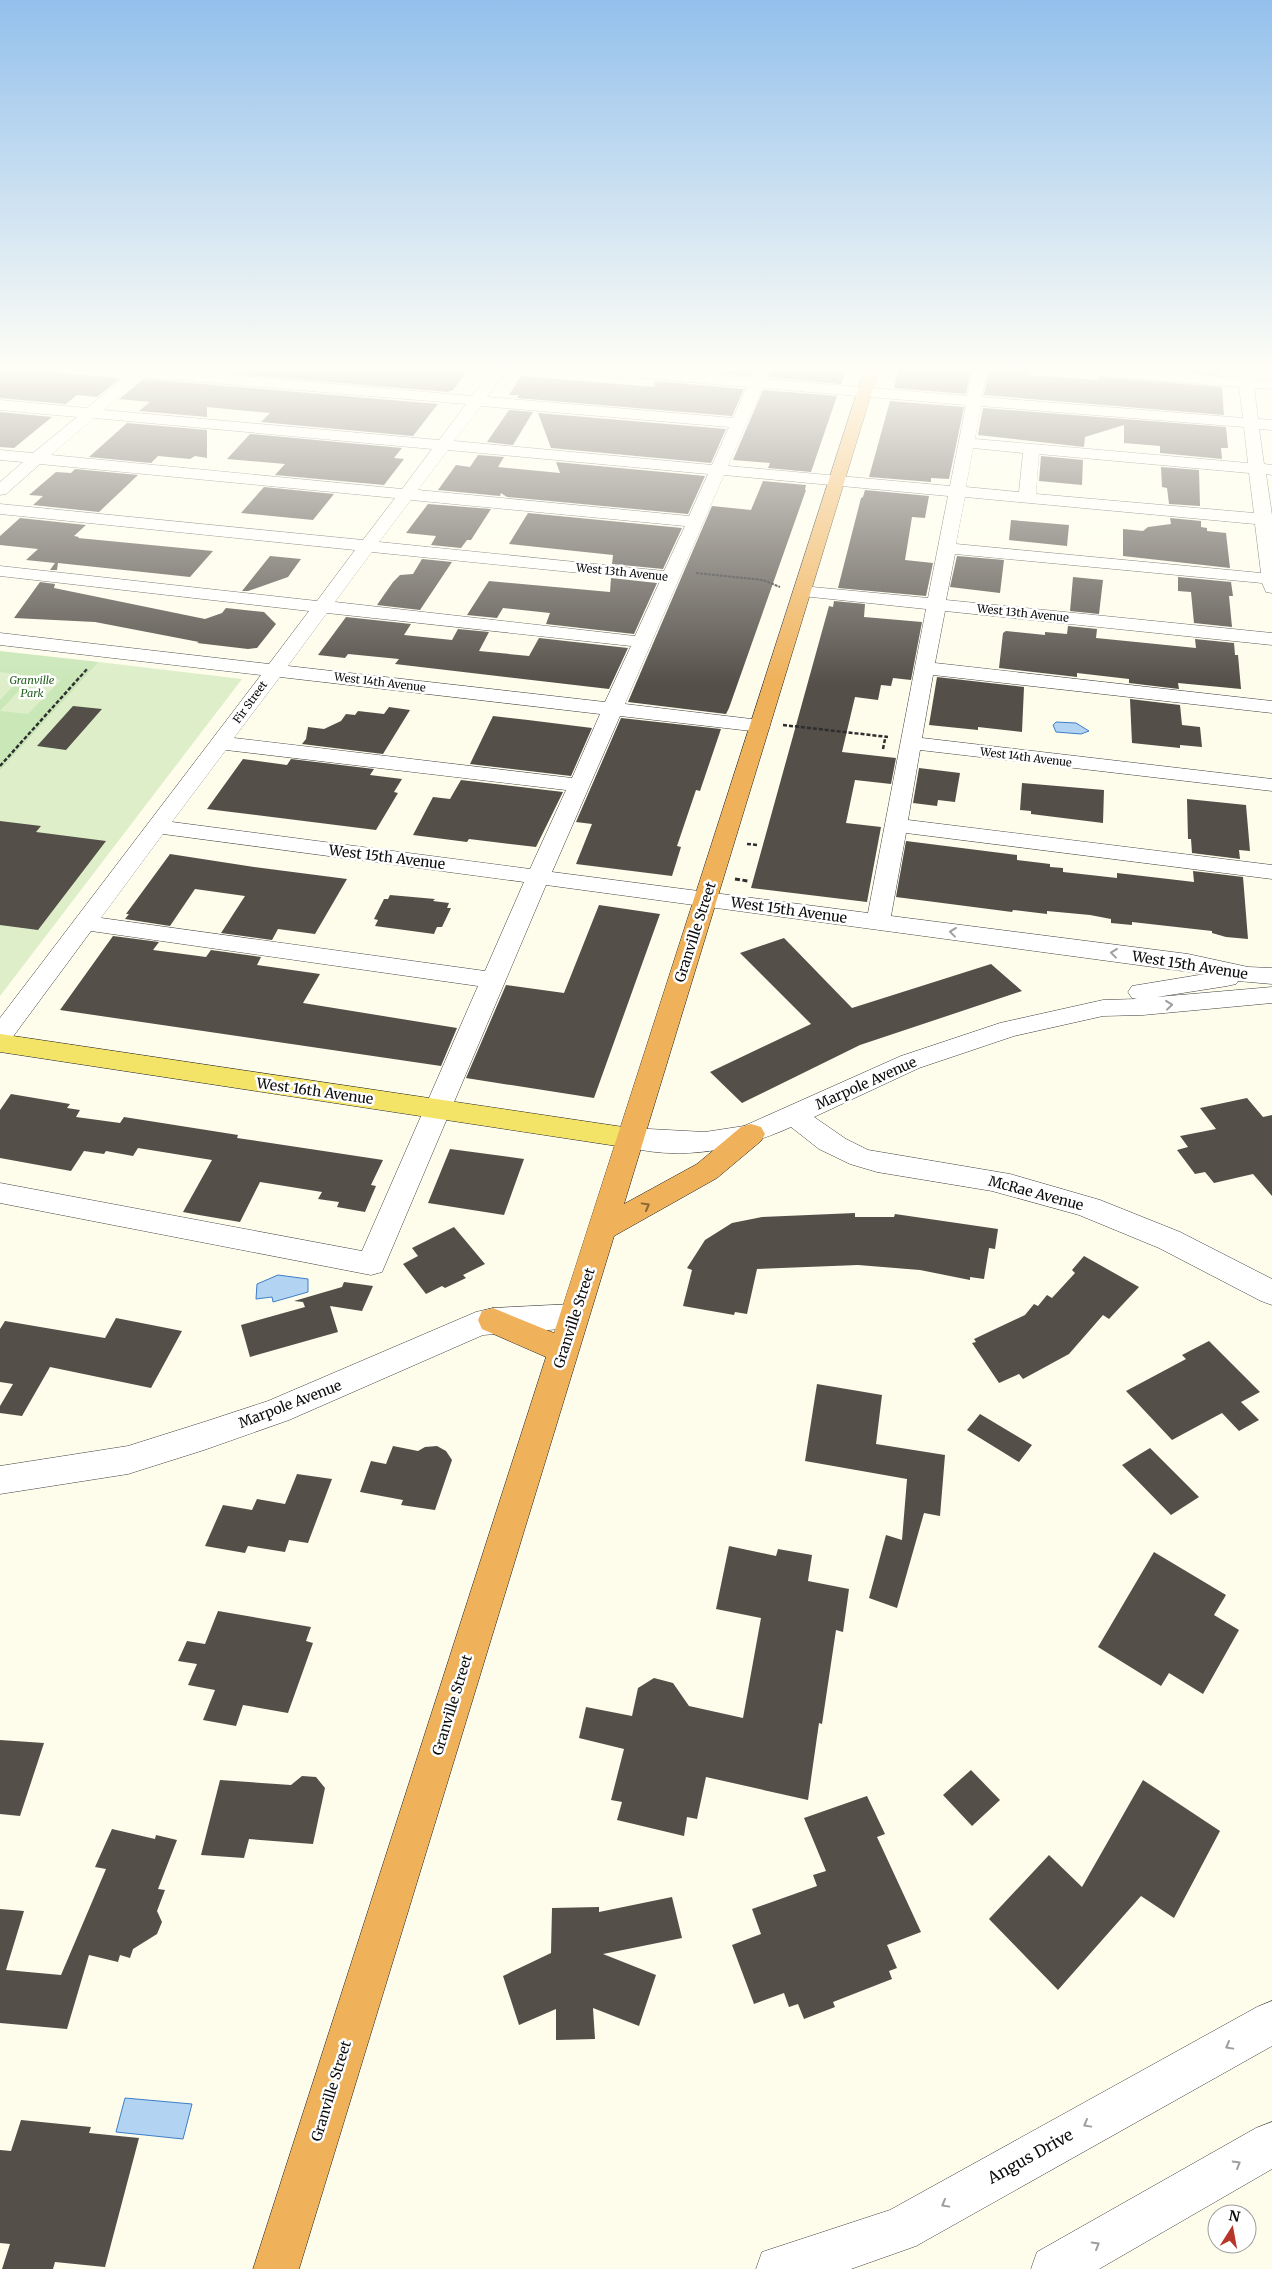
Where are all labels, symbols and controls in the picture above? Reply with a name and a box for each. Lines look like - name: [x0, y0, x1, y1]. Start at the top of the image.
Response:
- street label: West 13th Avenue: [574, 560, 669, 584]
- street label: West 13th Avenue: [975, 601, 1070, 625]
- street label: West 14th Avenue: [332, 669, 427, 695]
- park label: Granville Park: [10, 673, 55, 700]
- street label: Fir Street: [230, 677, 271, 726]
- street label: West 14th Avenue: [978, 744, 1073, 770]
- street label: West 15th Avenue: [327, 841, 446, 873]
- street label: Granville Street: [670, 879, 720, 984]
- street label: West 15th Avenue: [729, 893, 848, 927]
- one-way arrow: [948, 927, 956, 938]
- street label: West 15th Avenue: [1130, 947, 1249, 983]
- one-way arrow: [1110, 948, 1118, 959]
- one-way arrow: [1165, 1000, 1173, 1011]
- street label: Marpole Avenue: [813, 1053, 919, 1113]
- street label: West 16th Avenue: [255, 1074, 374, 1108]
- street label: McRae Avenue: [986, 1172, 1086, 1214]
- one-way arrow: [640, 1202, 649, 1212]
- street label: Granville Street: [549, 1265, 599, 1370]
- street label: Marpole Avenue: [236, 1376, 344, 1432]
- street label: Granville Street: [428, 1652, 476, 1758]
- street label: Granville Street: [307, 2038, 355, 2144]
- one-way arrow: [1226, 2039, 1235, 2049]
- one-way arrow: [1083, 2118, 1092, 2128]
- street label: Angus Drive: [983, 2124, 1076, 2188]
- one-way arrow: [1232, 2161, 1241, 2171]
- one-way arrow: [942, 2198, 951, 2208]
- north arrow: [1207, 2204, 1257, 2254]
- text: N: [1227, 2206, 1242, 2226]
- one-way arrow: [1090, 2241, 1099, 2251]

